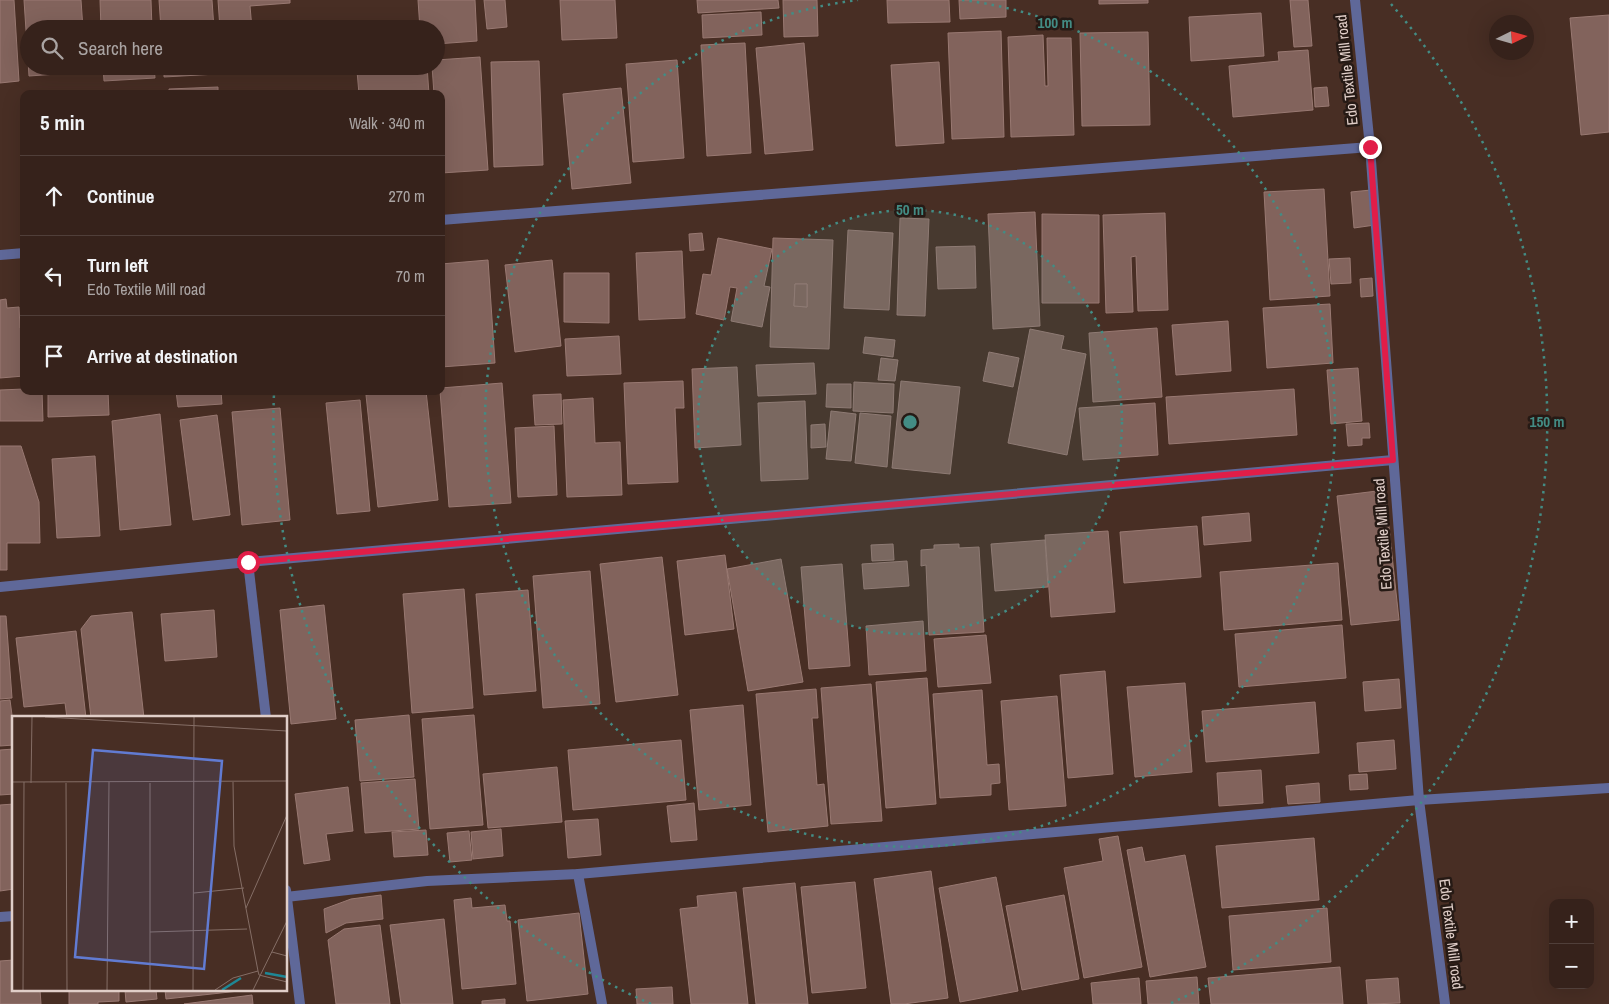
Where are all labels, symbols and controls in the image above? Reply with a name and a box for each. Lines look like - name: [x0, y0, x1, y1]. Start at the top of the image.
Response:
- text: 100 m: [1038, 12, 1072, 33]
- street label: Edo Textile Mill road: [1330, 14, 1363, 126]
- north arrow: [1489, 15, 1534, 60]
- search box: [20, 20, 445, 75]
- icon: search: [38, 34, 66, 62]
- text: Search here: [78, 35, 163, 61]
- text: 5 min: [40, 108, 85, 137]
- text: Walk · 340 m: [349, 112, 425, 134]
- route end: [1359, 136, 1382, 159]
- icon: ahead: [40, 182, 68, 210]
- text: Continue: [87, 183, 155, 209]
- text: 270 m: [389, 185, 425, 207]
- text: 50 m: [896, 199, 924, 220]
- text: Turn left: [87, 252, 148, 278]
- icon: left: [40, 262, 68, 290]
- text: 70 m: [396, 265, 425, 287]
- text: Edo Textile Mill road: [87, 278, 206, 300]
- icon: arrive: [40, 342, 68, 370]
- text: Arrive at destination: [87, 343, 238, 369]
- text: 150 m: [1530, 411, 1564, 432]
- centre of rings: [901, 413, 919, 431]
- street label: Edo Textile Mill road: [1368, 478, 1397, 590]
- route start: [237, 551, 260, 574]
- inset map: [12, 716, 288, 992]
- street label: Edo Textile Mill road: [1434, 877, 1469, 990]
- map controls: [1549, 899, 1594, 989]
- button: +: [1549, 899, 1594, 944]
- button: −: [1549, 944, 1594, 989]

